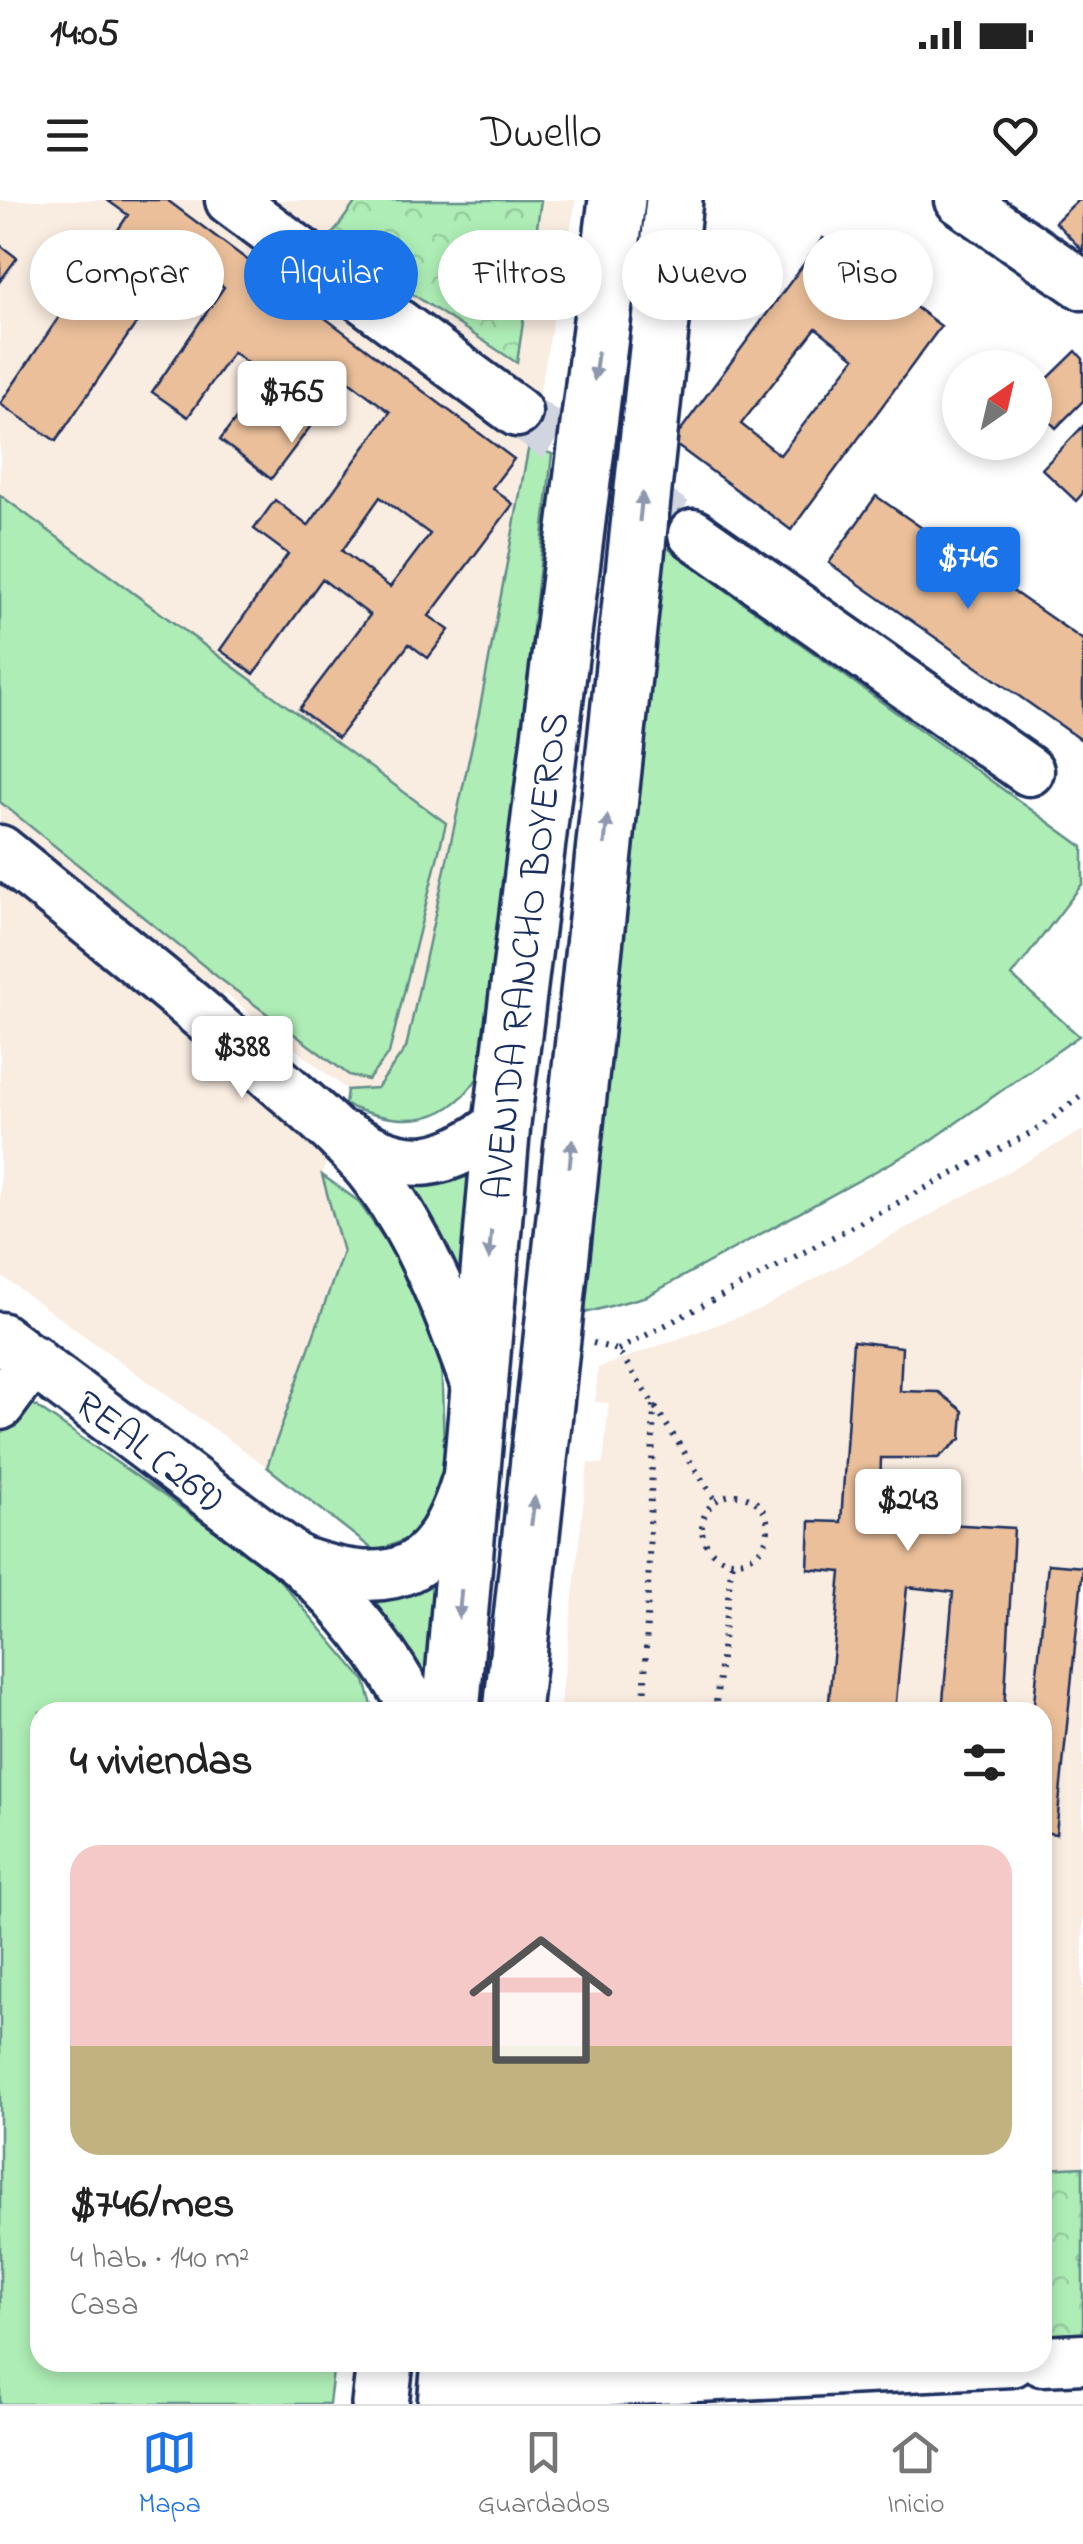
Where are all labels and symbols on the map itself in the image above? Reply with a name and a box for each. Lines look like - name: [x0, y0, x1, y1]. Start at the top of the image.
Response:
- north arrow: [942, 350, 1052, 460]
- one-way arrow: [588, 351, 604, 383]
- pin: $765: [233, 361, 351, 446]
- one-way arrow: [633, 491, 649, 522]
- pin: $746: [909, 527, 1027, 612]
- street label: AVENIDA RANCHO BOYEROS: [470, 709, 587, 1202]
- one-way arrow: [598, 814, 614, 845]
- pin: $388: [183, 1016, 301, 1101]
- one-way arrow: [564, 1137, 580, 1169]
- one-way arrow: [482, 1229, 498, 1261]
- street label: REAL (269): [60, 1378, 235, 1529]
- pin: $243: [849, 1469, 967, 1554]
- one-way arrow: [525, 1495, 541, 1526]
- one-way arrow: [452, 1588, 468, 1620]

